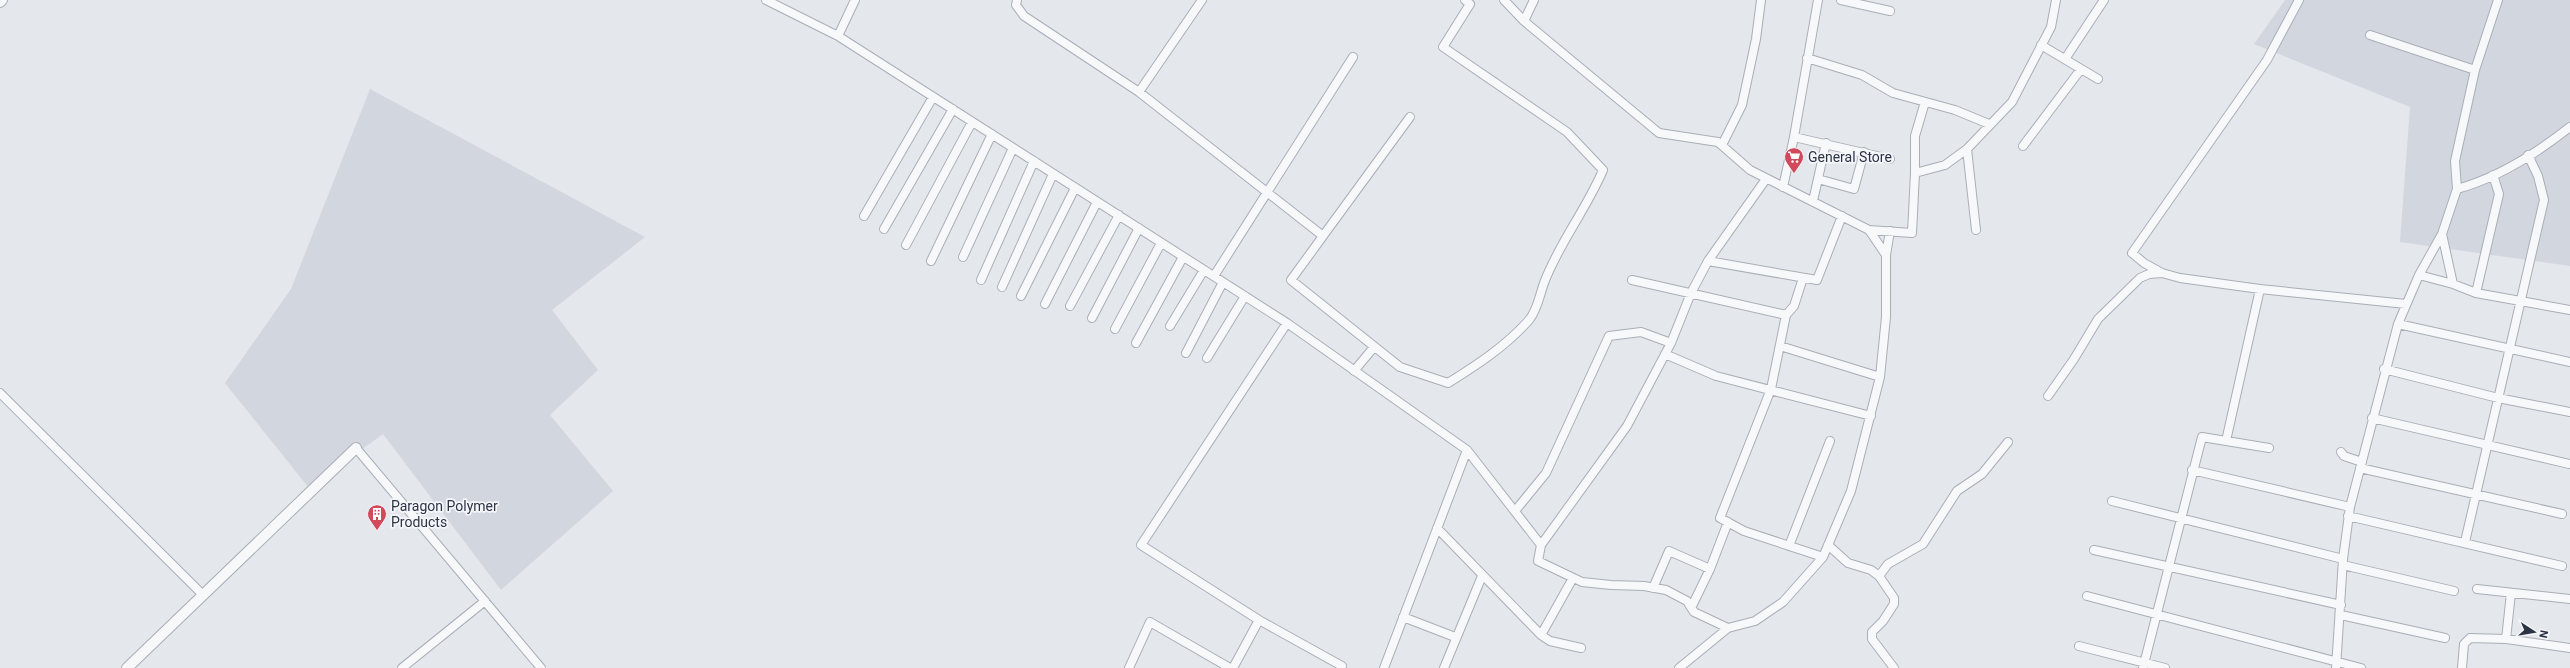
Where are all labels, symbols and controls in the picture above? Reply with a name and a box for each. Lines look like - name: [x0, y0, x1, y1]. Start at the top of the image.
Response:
- supermarket icon: General Store: [1783, 146, 1805, 174]
- place label: General Store: [1808, 149, 1892, 165]
- place label: Paragon Polymer Products: [391, 498, 498, 530]
- building icon: Paragon Polymer Products: [366, 503, 388, 531]
- north arrow: [2514, 612, 2554, 652]
- text: N: [2536, 629, 2550, 639]

